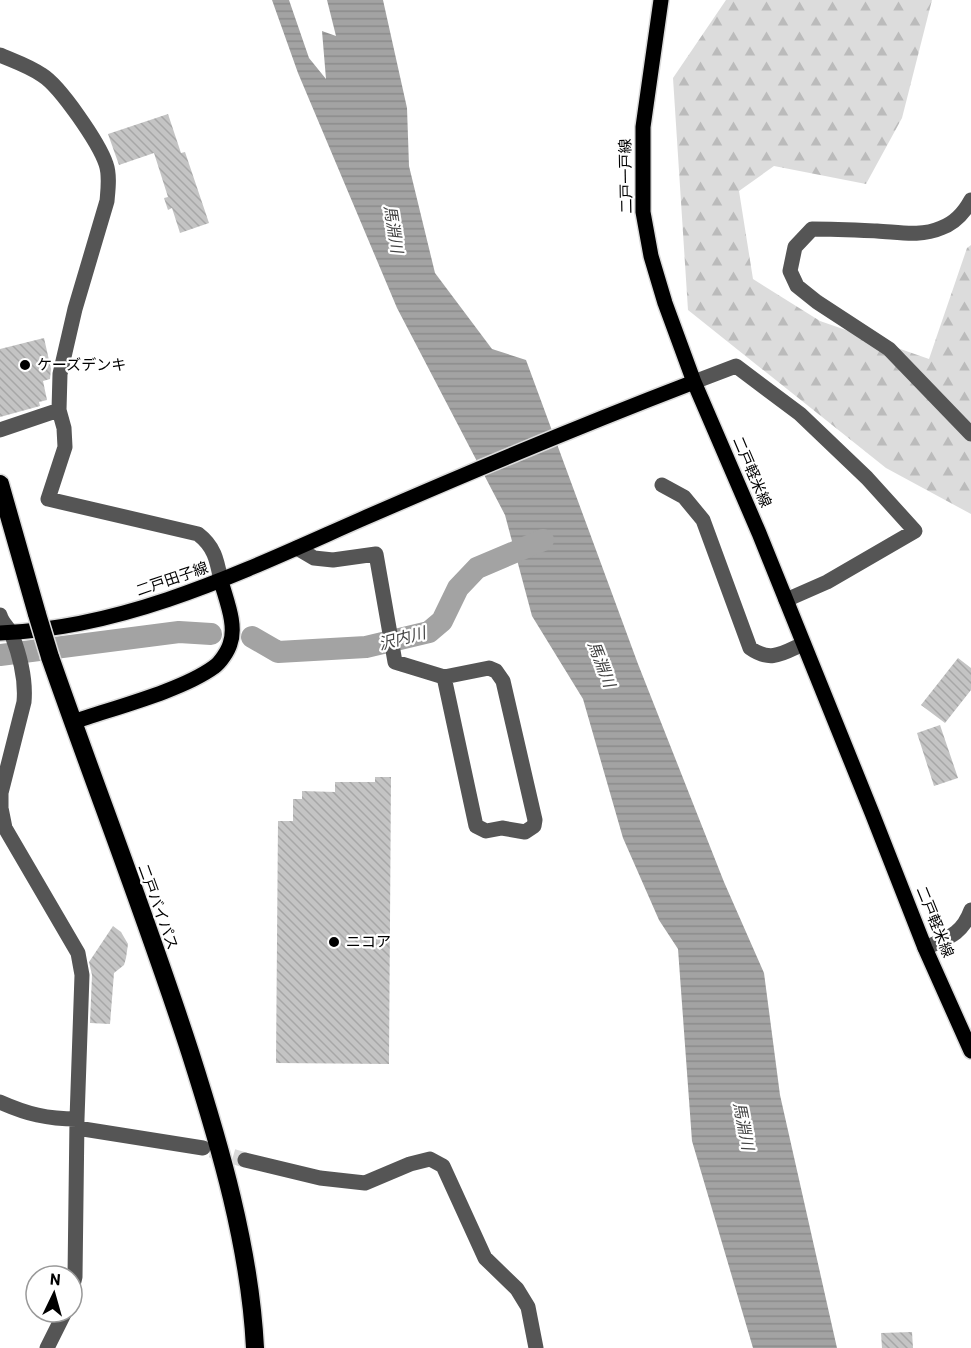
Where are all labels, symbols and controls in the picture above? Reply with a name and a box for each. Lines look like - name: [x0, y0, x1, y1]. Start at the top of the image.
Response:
- street label: 二戸一戸線: [615, 138, 635, 214]
- water label: 馬淵川: [381, 204, 408, 256]
- place label: ケーズデンキ: [37, 355, 126, 373]
- marker: ケーズデンキ: [18, 358, 32, 372]
- street label: 二戸軽米線: [730, 434, 776, 510]
- street label: 二戸田子線: [133, 557, 210, 599]
- water label: 沢内川: [376, 622, 429, 653]
- water label: 馬淵川: [585, 638, 621, 691]
- street label: 二戸バイパス: [135, 861, 183, 952]
- street label: 二戸軽米線: [914, 883, 958, 960]
- place label: ニコア: [346, 932, 391, 950]
- marker: ニコア: [327, 935, 341, 949]
- water label: 馬淵川: [731, 1101, 759, 1153]
- north arrow: [24, 1264, 84, 1324]
- text: N: [49, 1269, 61, 1288]

